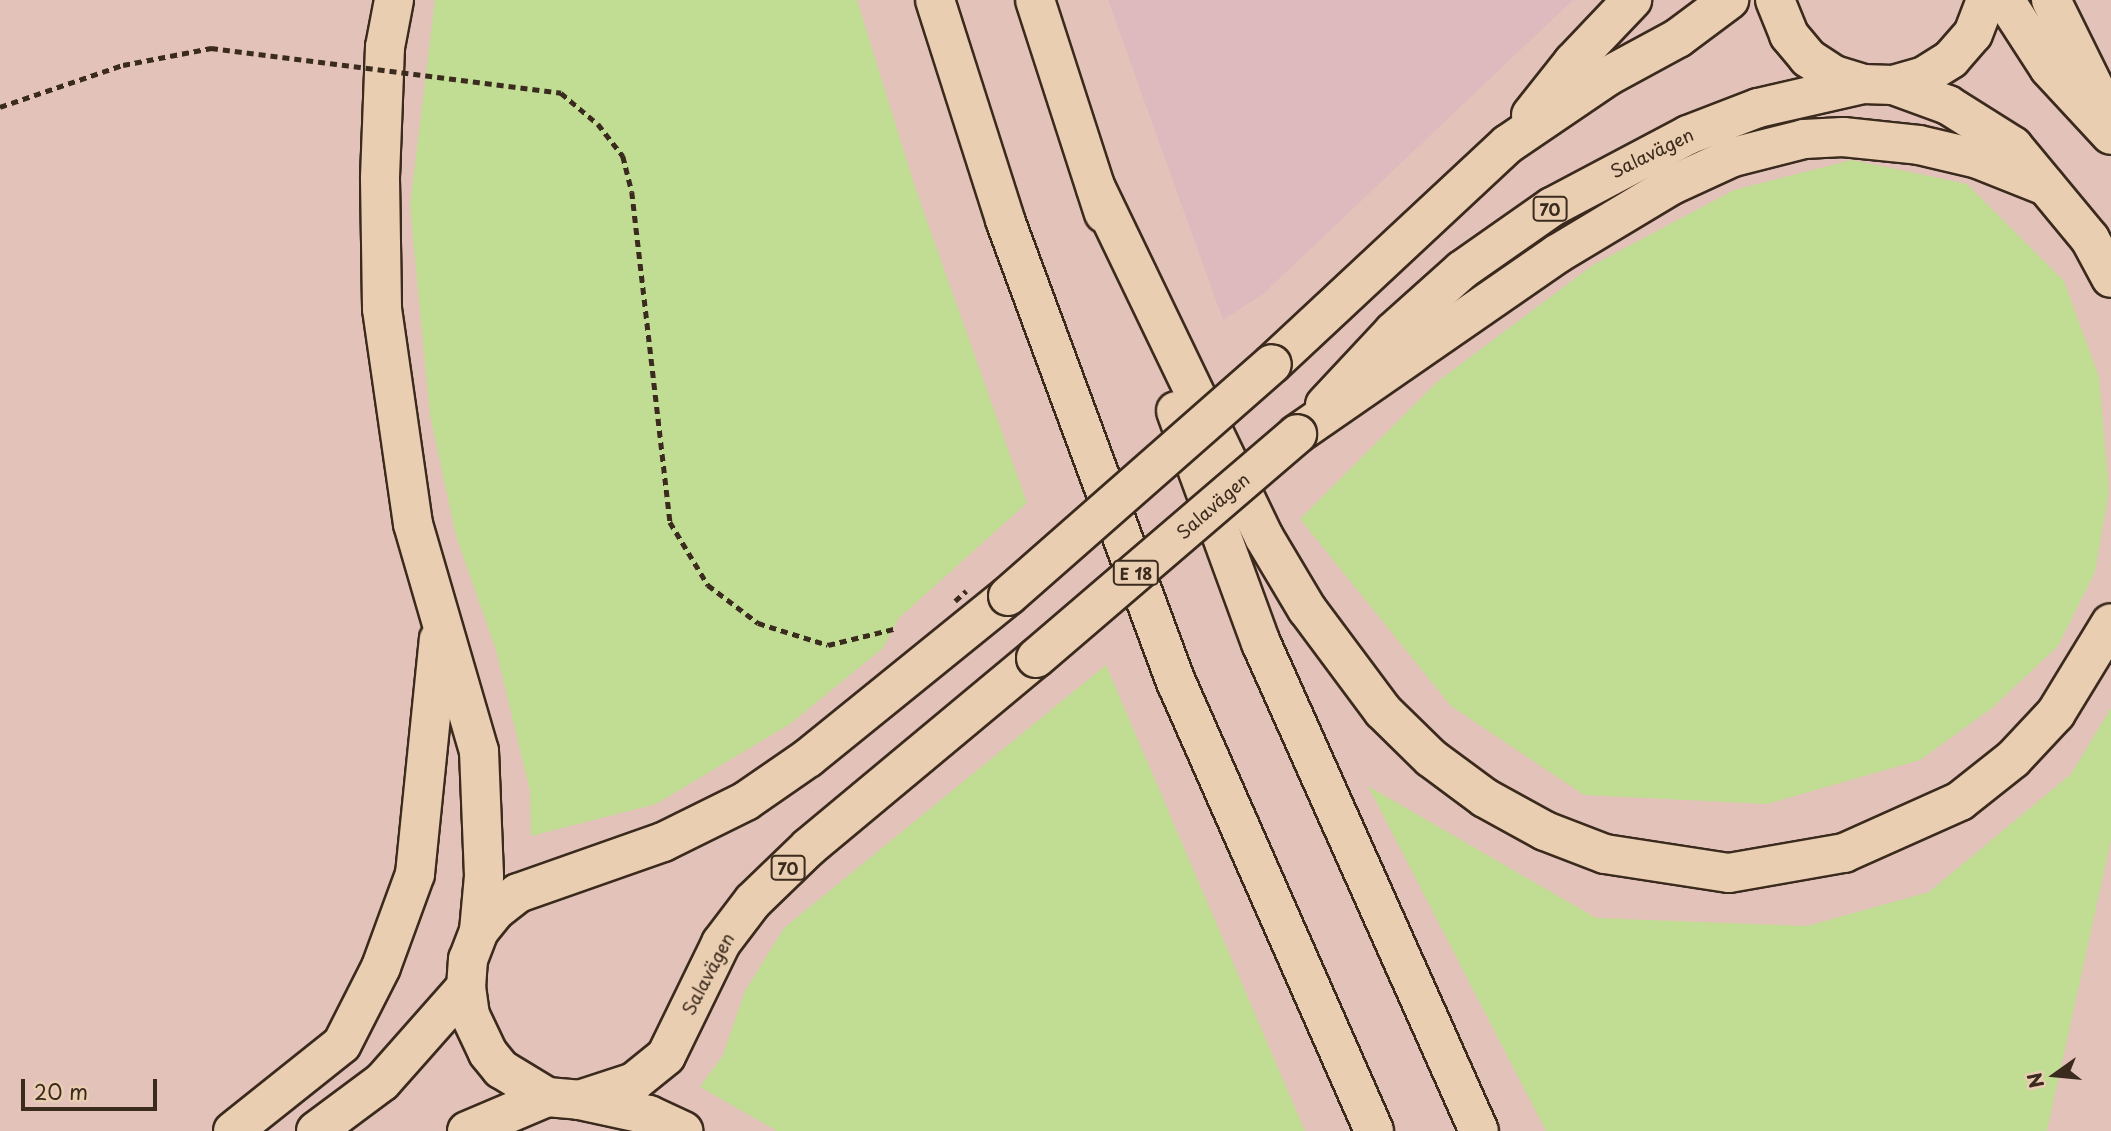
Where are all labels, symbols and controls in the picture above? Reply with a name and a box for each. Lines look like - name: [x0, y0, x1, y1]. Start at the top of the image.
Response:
- street label: Salavägen: [1607, 124, 1697, 182]
- road number: 70: [1532, 196, 1568, 222]
- street label: Salavägen: [1172, 468, 1254, 544]
- road number: E 18: [1112, 560, 1160, 586]
- road number: 70: [770, 856, 806, 880]
- street label: Salavägen: [677, 929, 739, 1019]
- north arrow: [2020, 1040, 2090, 1110]
- scale bar: [24, 1064, 161, 1108]
- text: N: [2019, 1070, 2050, 1091]
- text: 20 m: [34, 1075, 88, 1107]

